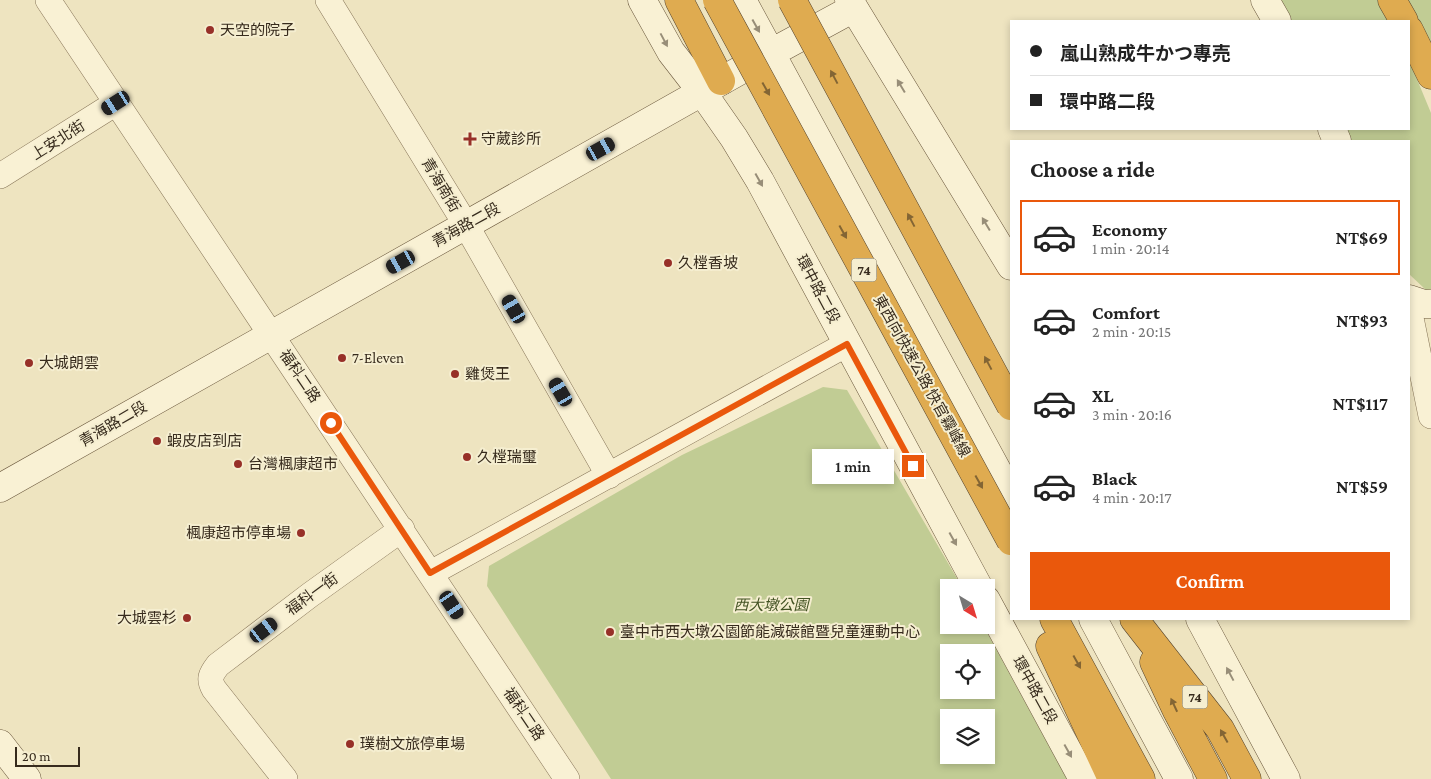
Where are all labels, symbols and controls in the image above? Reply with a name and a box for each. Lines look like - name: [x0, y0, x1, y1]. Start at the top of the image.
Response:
- one-way arrow: [752, 19, 760, 34]
- place label: 天空的院子: [220, 22, 295, 38]
- marker: 天空的院子: [204, 24, 216, 36]
- one-way arrow: [660, 33, 668, 48]
- text: 嵐山熟成牛かつ專売: [1060, 43, 1231, 64]
- one-way arrow: [830, 70, 838, 84]
- one-way arrow: [896, 79, 906, 92]
- one-way arrow: [761, 82, 770, 96]
- car: [99, 89, 132, 117]
- text: 環中路二段: [1060, 91, 1155, 112]
- street label: 上安北街: [28, 116, 88, 163]
- place label: 守葳診所: [481, 131, 541, 147]
- marker: 守葳診所: [463, 132, 477, 146]
- car: [584, 135, 617, 163]
- street label: 青海南街: [419, 155, 463, 215]
- text: Choose a ride: [1030, 157, 1155, 182]
- one-way arrow: [755, 173, 763, 188]
- street label: 青海路二段: [429, 200, 503, 250]
- one-way arrow: [907, 213, 915, 227]
- icon: car: [1032, 215, 1077, 260]
- one-way arrow: [981, 218, 990, 231]
- text: Economy: [1092, 219, 1167, 240]
- one-way arrow: [839, 224, 847, 239]
- text: NT$69: [1335, 227, 1388, 248]
- text: 1 min · 20:14: [1092, 240, 1170, 257]
- car: [384, 248, 417, 276]
- street label: 環中路二段: [793, 252, 843, 326]
- place label: 久樘香坡: [678, 255, 738, 271]
- marker: 久樘香坡: [662, 257, 674, 269]
- road number: 74: [852, 258, 876, 282]
- car: [500, 292, 527, 326]
- street label: 東西向快速公路 快官霧峰線: [871, 292, 974, 460]
- icon: car: [1032, 298, 1077, 343]
- text: Comfort: [1092, 302, 1160, 323]
- text: NT$93: [1336, 310, 1388, 331]
- text: 2 min · 20:15: [1092, 323, 1171, 340]
- street label: 福科二路: [277, 347, 323, 405]
- place label: 7-Eleven: [352, 350, 404, 366]
- marker: 7-Eleven: [336, 352, 348, 364]
- place label: 大城朗雲: [39, 355, 99, 371]
- one-way arrow: [984, 356, 992, 370]
- marker: 大城朗雲: [23, 357, 35, 369]
- place label: 雞煲王: [465, 366, 510, 382]
- marker: 雞煲王: [449, 368, 461, 380]
- car: [547, 375, 574, 409]
- icon: car: [1032, 381, 1077, 426]
- text: XL: [1092, 385, 1114, 406]
- text: NT$117: [1332, 393, 1388, 414]
- street label: 青海路二段: [77, 398, 149, 450]
- text: 3 min · 20:16: [1092, 406, 1172, 423]
- route start: [320, 412, 342, 434]
- place label: 蝦皮店到店: [167, 433, 242, 449]
- marker: 蝦皮店到店: [151, 435, 163, 447]
- callout: 1 min: [813, 448, 896, 484]
- place label: 久樘瑞璽: [477, 449, 537, 465]
- marker: 久樘瑞璽: [461, 451, 473, 463]
- route end: [902, 455, 924, 477]
- place label: 台灣楓康超市: [248, 456, 338, 472]
- marker: 台灣楓康超市: [232, 458, 244, 470]
- text: 1 min: [835, 458, 871, 475]
- icon: car: [1032, 464, 1077, 509]
- text: Black: [1092, 468, 1137, 489]
- one-way arrow: [975, 475, 984, 489]
- text: NT$59: [1336, 476, 1388, 497]
- text: 4 min · 20:17: [1092, 489, 1172, 506]
- place label: 楓康超市停車場: [186, 525, 291, 541]
- marker: 楓康超市停車場: [295, 527, 307, 539]
- one-way arrow: [949, 531, 957, 546]
- button: Confirm: [1030, 552, 1390, 610]
- street label: 福科一街: [283, 570, 341, 618]
- north arrow: [940, 579, 995, 634]
- map controls: [940, 579, 995, 764]
- car: [437, 588, 466, 622]
- park label: 西大墩公園: [733, 597, 810, 613]
- place label: 大城雲杉: [117, 610, 177, 626]
- marker: 大城雲杉: [181, 612, 193, 624]
- car: [247, 615, 280, 645]
- place label: 臺中市西大墩公園節能減碳館暨兒童運動中心: [620, 623, 920, 640]
- marker: 臺中市西大墩公園節能減碳館暨兒童運動中心: [604, 626, 616, 638]
- button: locate: [940, 644, 995, 699]
- street label: 環中路二段: [1010, 653, 1060, 727]
- one-way arrow: [1073, 654, 1081, 669]
- one-way arrow: [1225, 668, 1234, 681]
- street label: 福科二路: [501, 685, 547, 743]
- road number: 74: [1182, 686, 1208, 709]
- one-way arrow: [1170, 698, 1178, 712]
- button: layers: [940, 709, 995, 764]
- one-way arrow: [1220, 729, 1228, 744]
- place label: 璞樹文旅停車場: [360, 735, 465, 752]
- marker: 璞樹文旅停車場: [344, 738, 356, 750]
- one-way arrow: [1064, 743, 1072, 758]
- scale bar: [15, 744, 80, 767]
- text: 20 m: [22, 748, 50, 764]

